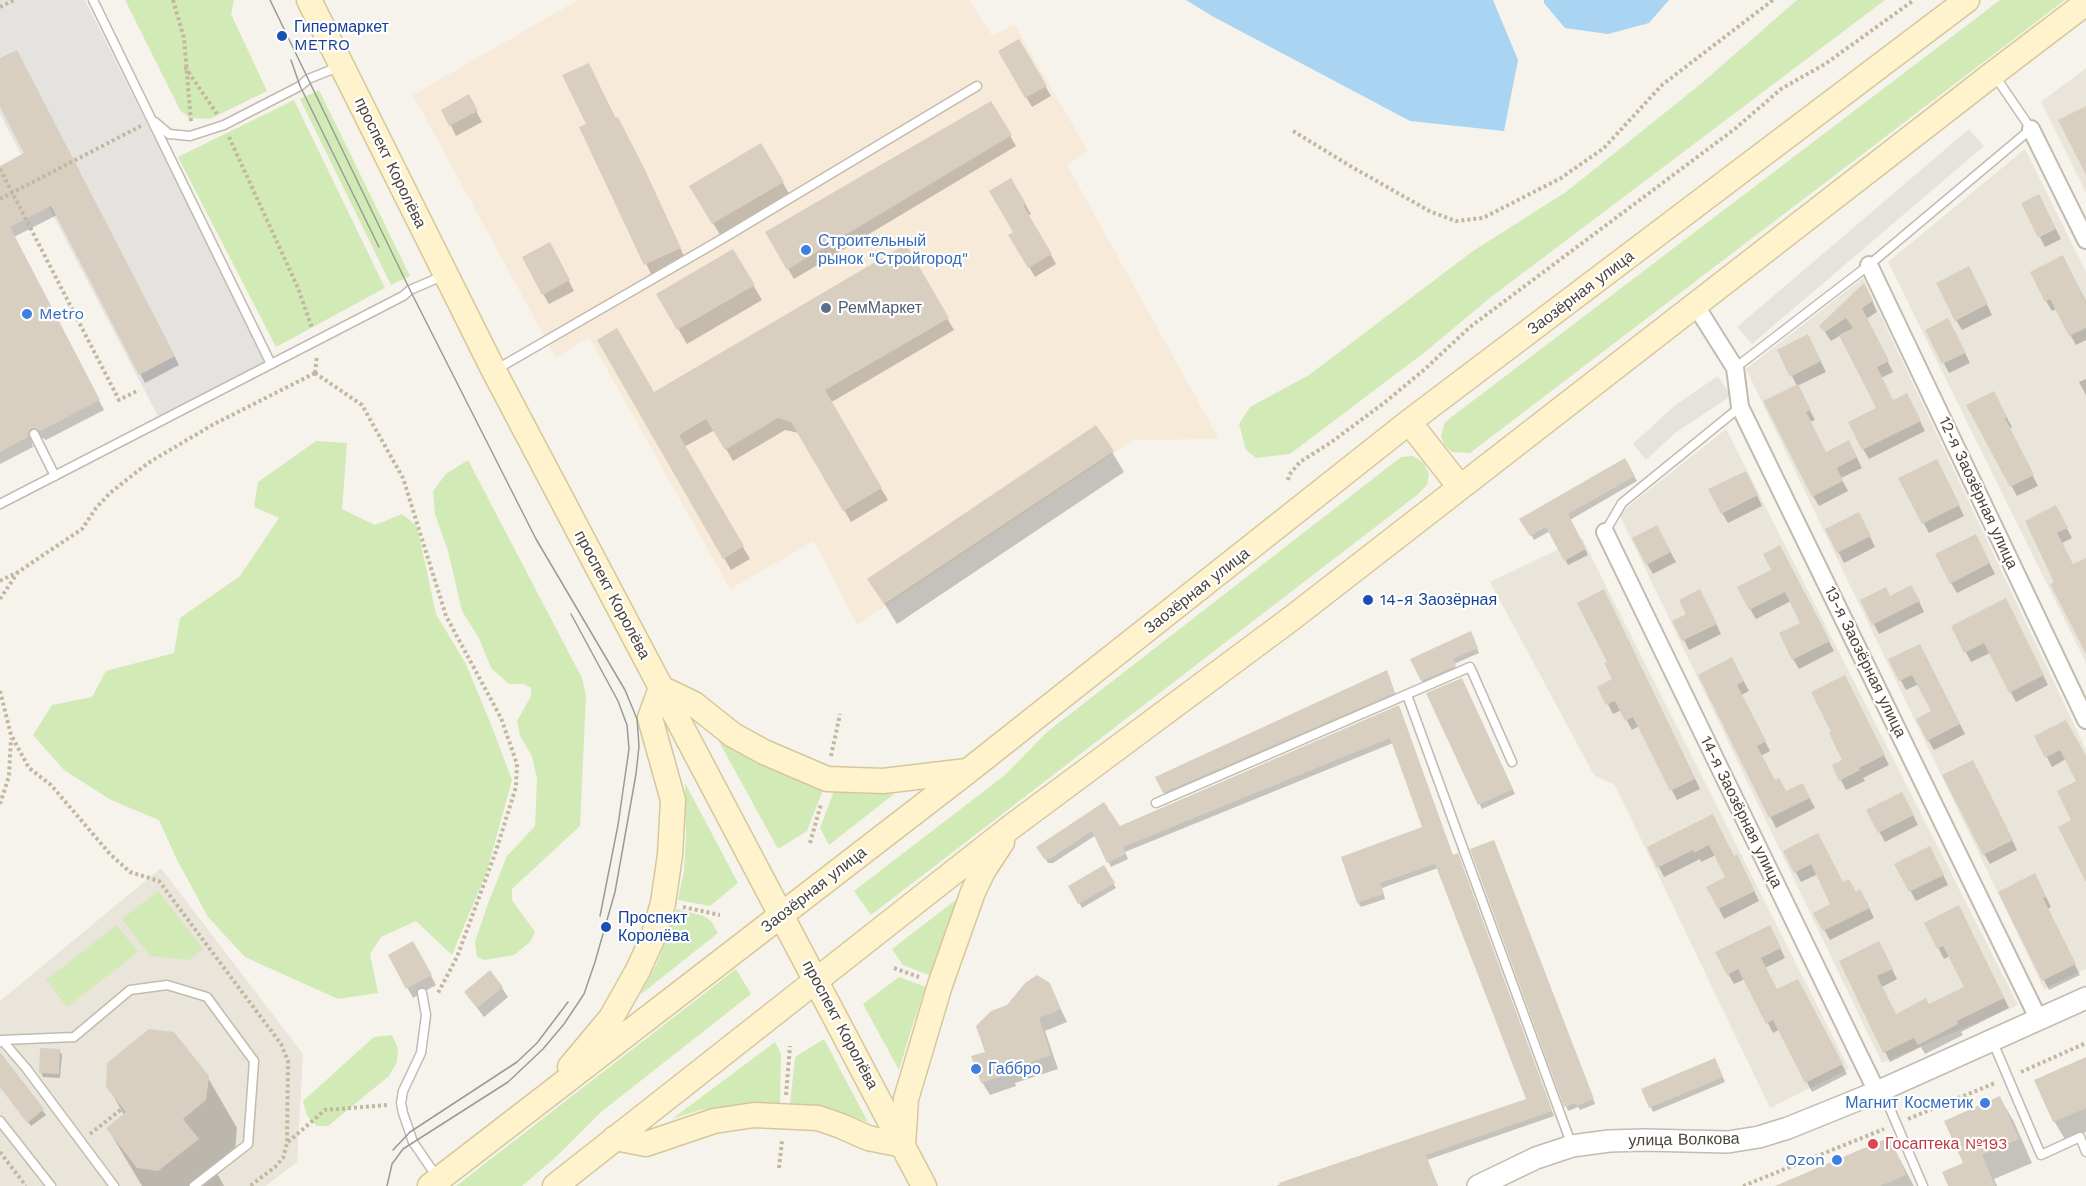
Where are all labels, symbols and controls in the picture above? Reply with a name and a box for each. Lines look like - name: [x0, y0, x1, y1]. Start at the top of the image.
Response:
- place label: Гипермаркет METRO: [294, 17, 389, 55]
- marker: Гипермаркет METRO: [275, 29, 289, 43]
- street label: проспект Королёва: [350, 94, 430, 232]
- place label: Строительный рынок "Стройгород": [818, 231, 968, 269]
- marker: Строительный рынок "Стройгород": [799, 243, 813, 257]
- street label: Заозёрная улица: [1524, 247, 1638, 339]
- place label: РемМаркет: [838, 298, 922, 318]
- marker: РемМаркет: [819, 301, 833, 315]
- place label: Metro: [39, 304, 84, 324]
- marker: Metro: [20, 307, 34, 321]
- street label: 12-я Заозёрная улица: [1934, 414, 2022, 572]
- street label: проспект Королёва: [570, 527, 654, 663]
- street label: Заозёрная улица: [1141, 544, 1253, 638]
- street label: 13-я Заозёрная улица: [1820, 583, 1910, 741]
- place label: 14-я Заозёрная: [1380, 590, 1497, 610]
- marker: 14-я Заозёрная: [1361, 593, 1375, 607]
- street label: 14-я Заозёрная улица: [1696, 733, 1786, 891]
- street label: Заозёрная улица: [758, 843, 870, 937]
- place label: Проспект Королёва: [618, 908, 689, 946]
- marker: Проспект Королёва: [599, 920, 613, 934]
- street label: проспект Королёва: [798, 957, 882, 1093]
- place label: Габбро: [988, 1059, 1041, 1079]
- marker: Габбро: [969, 1062, 983, 1076]
- place label: Магнит Косметик: [1845, 1093, 1973, 1113]
- marker: Магнит Косметик: [1978, 1096, 1992, 1110]
- street label: улица Волкова: [1628, 1129, 1740, 1151]
- place label: Госаптека №193: [1885, 1134, 2007, 1154]
- marker: Госаптека №193: [1866, 1137, 1880, 1151]
- place label: Ozon: [1785, 1150, 1825, 1170]
- marker: Ozon: [1830, 1153, 1844, 1167]

